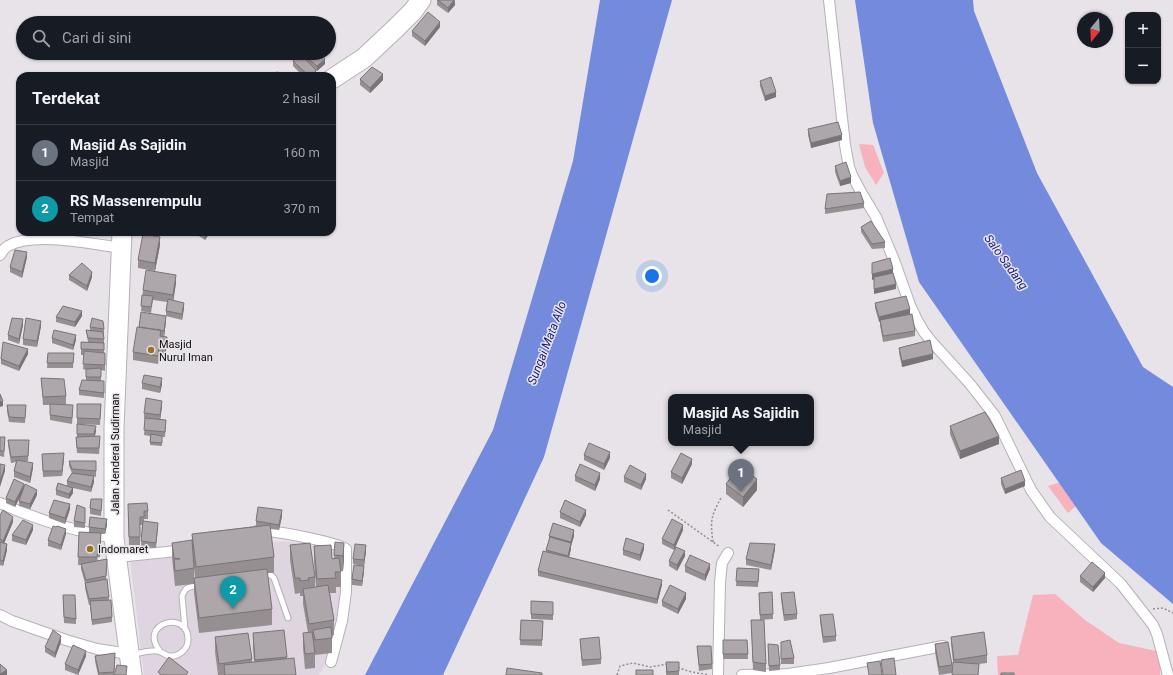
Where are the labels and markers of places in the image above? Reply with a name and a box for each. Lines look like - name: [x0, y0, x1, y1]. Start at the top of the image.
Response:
- place label: Masjid Nurul Iman: [159, 338, 213, 364]
- marker: Masjid Nurul Iman: [146, 345, 156, 355]
- pin: 1: [728, 459, 754, 492]
- place label: Indomaret: [98, 543, 149, 556]
- marker: Indomaret: [85, 544, 95, 554]
- pin: 2: [220, 576, 246, 609]

